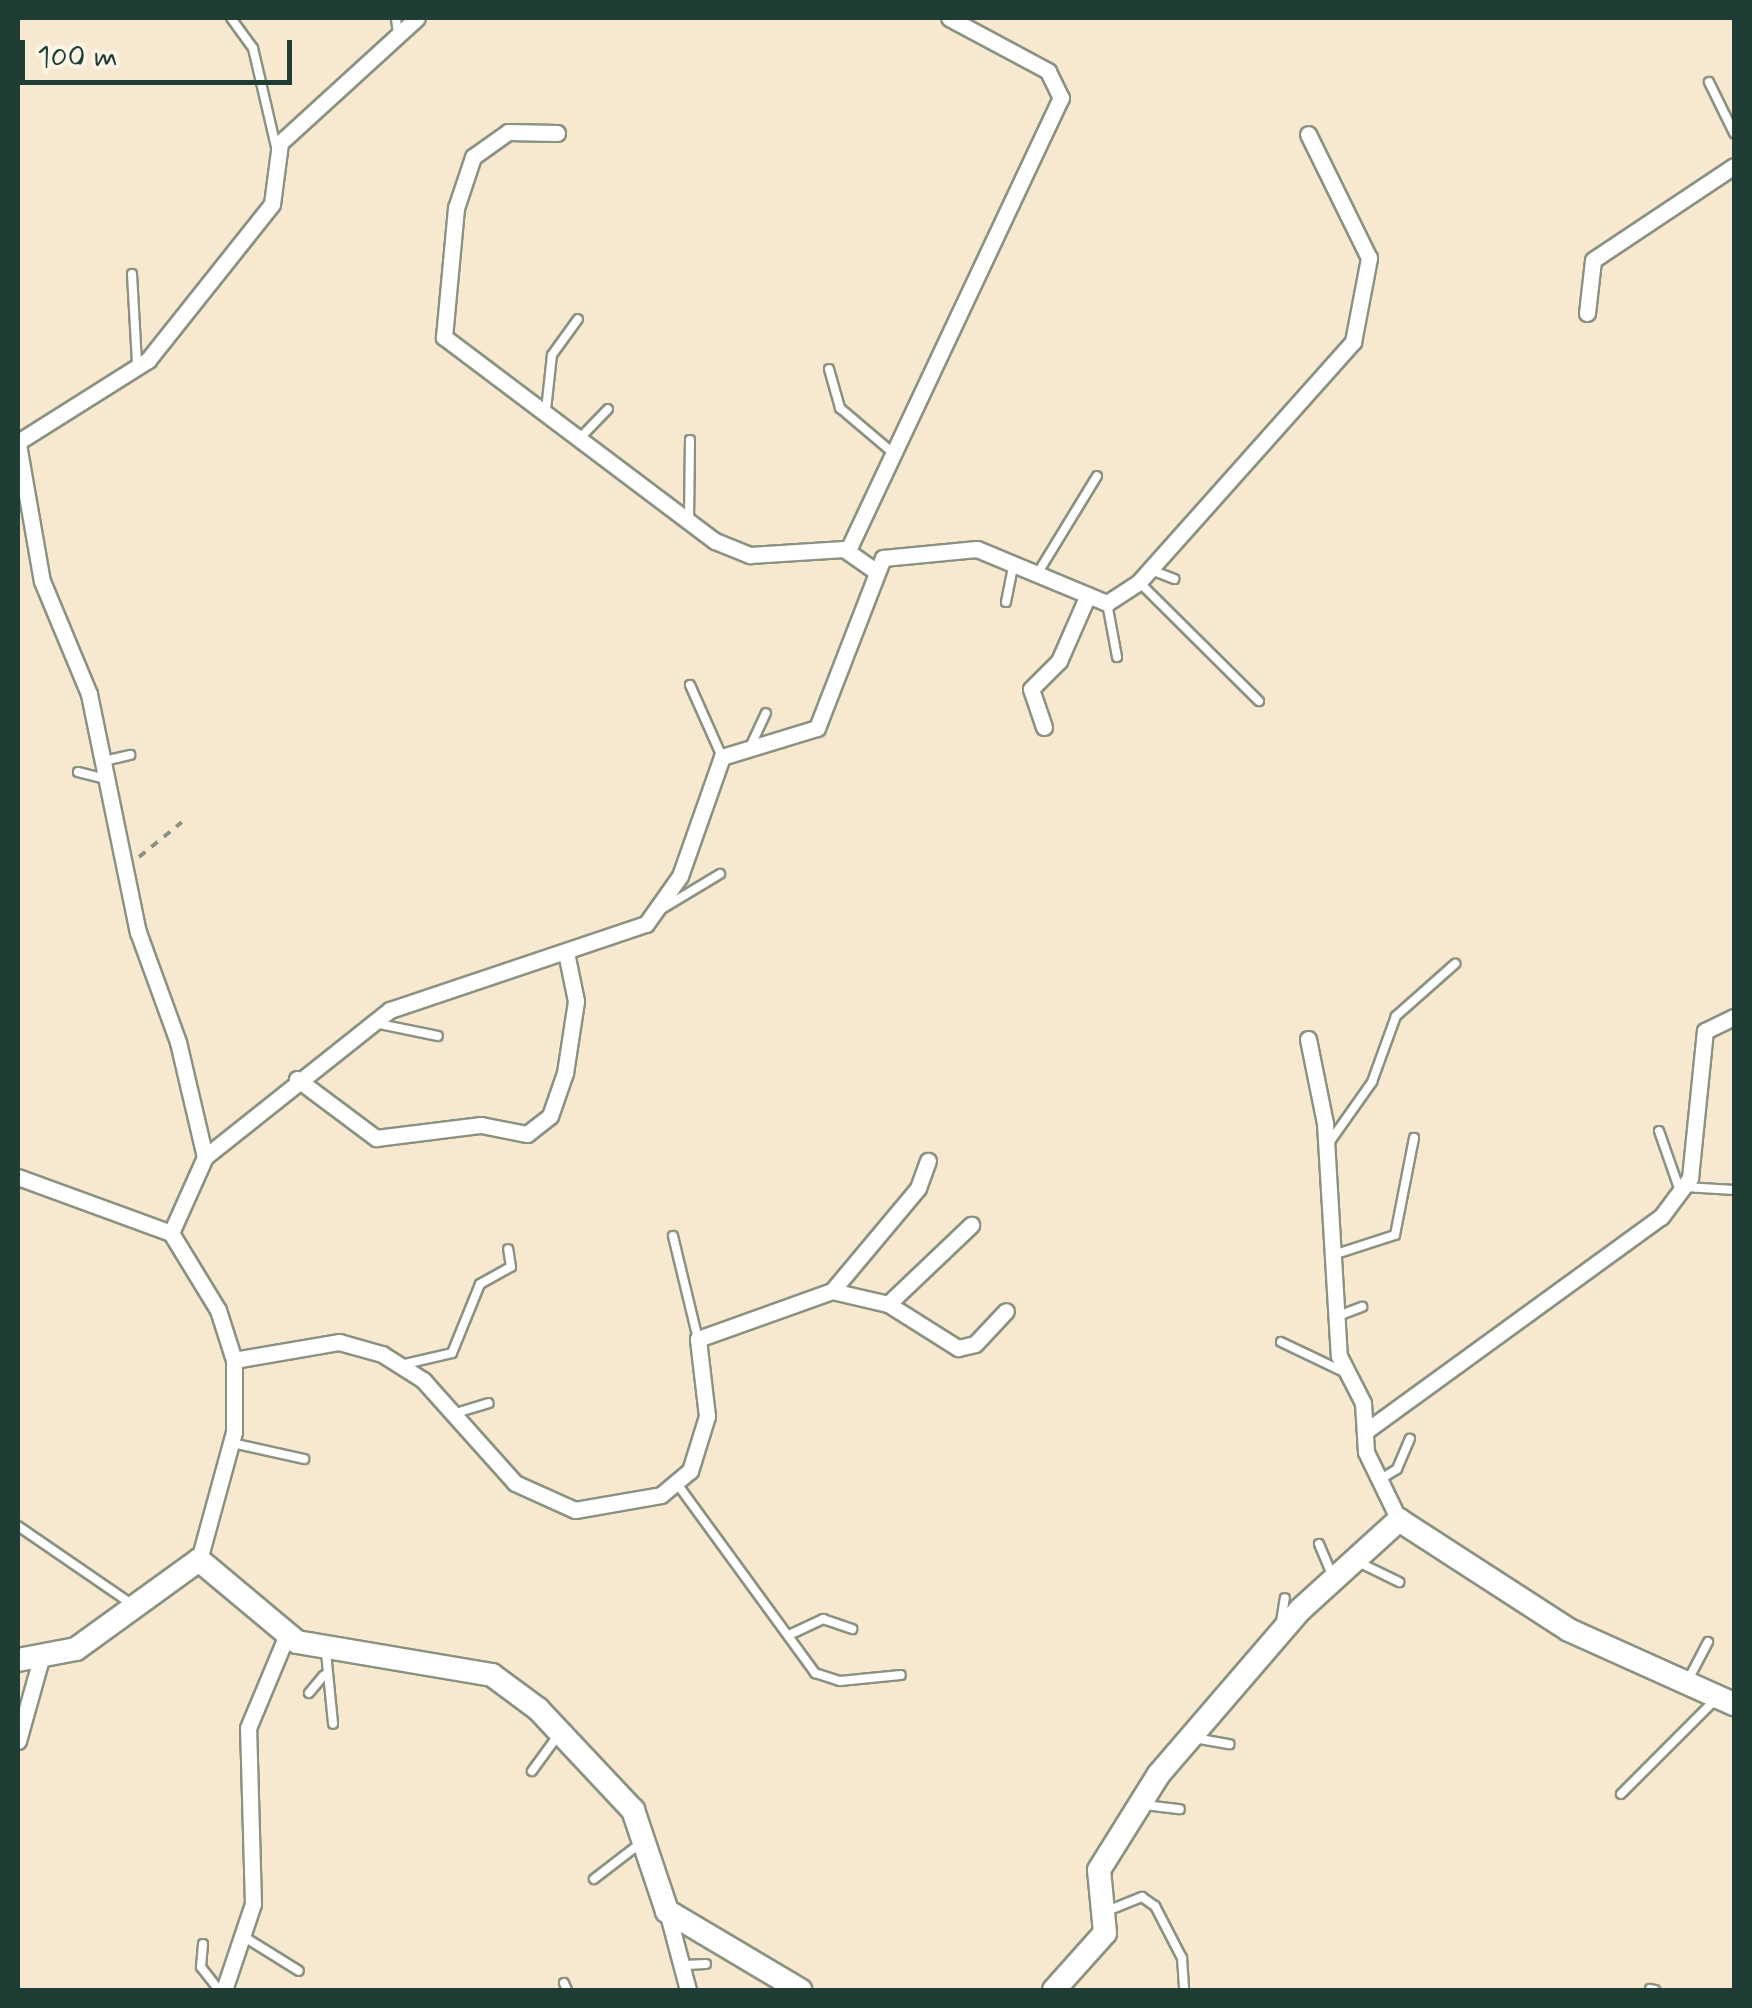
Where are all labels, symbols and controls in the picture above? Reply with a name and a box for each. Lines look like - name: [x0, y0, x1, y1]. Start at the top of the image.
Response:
- scale bar: [25, 20, 298, 82]
- text: 100 m: [37, 38, 118, 77]

